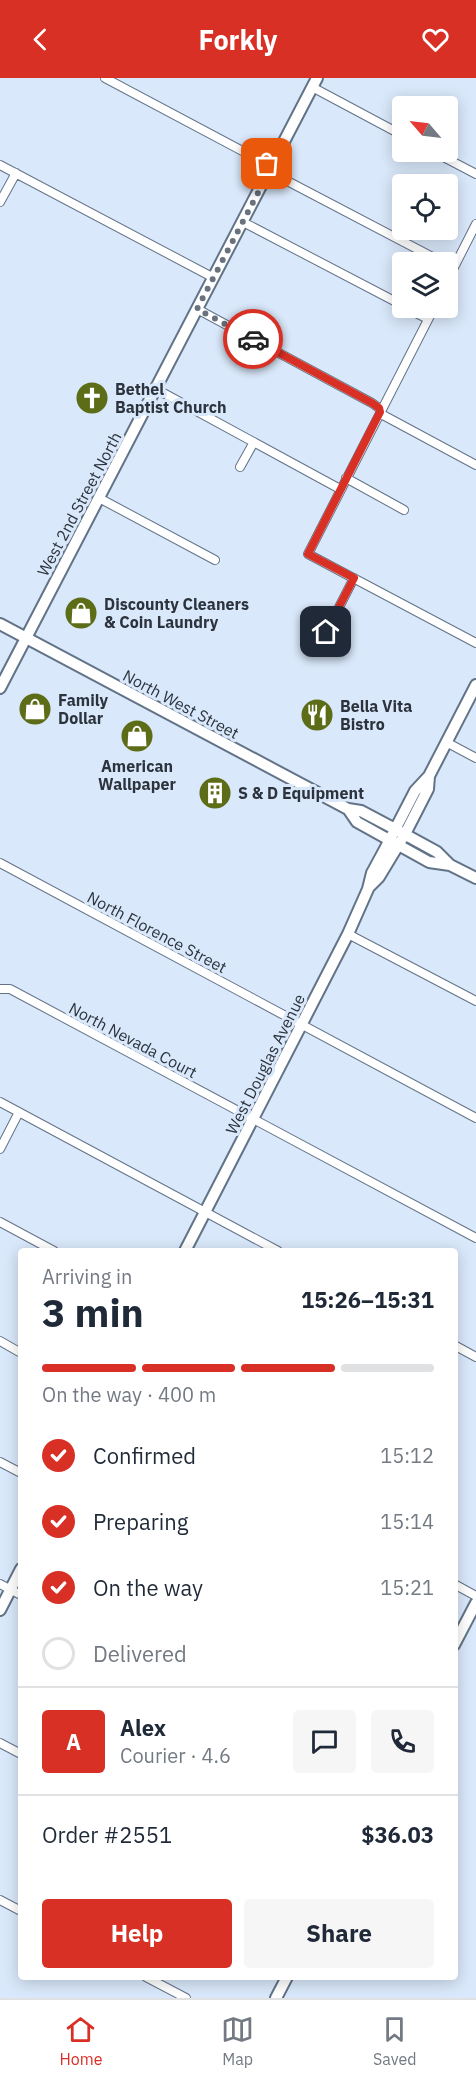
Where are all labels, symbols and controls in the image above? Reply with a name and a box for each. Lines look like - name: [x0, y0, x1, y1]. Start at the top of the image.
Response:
- text: Forkly: [198, 22, 278, 57]
- icon: back: [24, 23, 57, 56]
- icon: heart: [419, 23, 452, 56]
- north arrow: [392, 96, 458, 162]
- map controls: [392, 96, 458, 318]
- pin: [241, 138, 292, 189]
- icon: bag: [250, 147, 283, 180]
- button: locate: [392, 174, 458, 240]
- button: layers: [392, 252, 458, 318]
- courier: [223, 309, 283, 369]
- icon: car: [237, 323, 270, 356]
- place label: Bethel Baptist Church: [115, 379, 227, 417]
- church icon: Bethel Baptist Church: [74, 380, 110, 416]
- street label: West 2nd Street North: [33, 429, 125, 579]
- place label: Discounty Cleaners & Coin Laundry: [104, 594, 249, 632]
- shop icon: Discounty Cleaners & Coin Laundry: [63, 595, 99, 631]
- pin: [300, 606, 351, 657]
- icon: home: [309, 615, 342, 648]
- street label: North West Street: [120, 665, 242, 743]
- place label: Family Dollar: [58, 690, 108, 728]
- shop icon: Family Dollar: [17, 691, 53, 727]
- place label: Bella Vita Bistro: [340, 696, 412, 734]
- restaurant icon: Bella Vita Bistro: [299, 697, 335, 733]
- shop icon: American Wallpaper: [119, 718, 155, 754]
- place label: American Wallpaper: [98, 756, 176, 794]
- building icon: S & D Equipment: [197, 775, 233, 811]
- place label: S & D Equipment: [238, 783, 364, 803]
- street label: North Florence Street: [84, 887, 230, 977]
- street label: West Douglas Avenue: [221, 990, 309, 1138]
- street label: North Nevada Court: [66, 998, 200, 1082]
- text: Arriving in: [42, 1263, 132, 1290]
- text: 15:26–15:31: [301, 1285, 434, 1314]
- text: 3 min: [42, 1287, 144, 1338]
- text: On the way · 400 m: [42, 1381, 216, 1408]
- icon: check: [42, 1439, 75, 1472]
- text: Confirmed: [93, 1441, 196, 1470]
- text: 15:12: [380, 1442, 434, 1469]
- icon: check: [42, 1505, 75, 1538]
- text: Preparing: [93, 1507, 188, 1536]
- text: 15:14: [380, 1508, 434, 1535]
- icon: check: [42, 1571, 75, 1604]
- text: On the way: [93, 1573, 203, 1602]
- text: 15:21: [380, 1574, 434, 1601]
- text: Delivered: [93, 1639, 187, 1668]
- button: chat: [293, 1710, 356, 1773]
- button: phone: [371, 1710, 434, 1773]
- text: Alex: [120, 1713, 166, 1742]
- text: A: [66, 1727, 81, 1756]
- text: Courier · 4.6: [120, 1742, 231, 1769]
- text: Order #2551: [42, 1820, 172, 1849]
- text: $36.03: [361, 1820, 434, 1849]
- button: Help: [42, 1899, 232, 1968]
- button: Share: [244, 1899, 434, 1968]
- tab: Home: [59, 2013, 102, 2069]
- tab: Map: [221, 2013, 254, 2069]
- tab: Saved: [373, 2013, 417, 2069]

